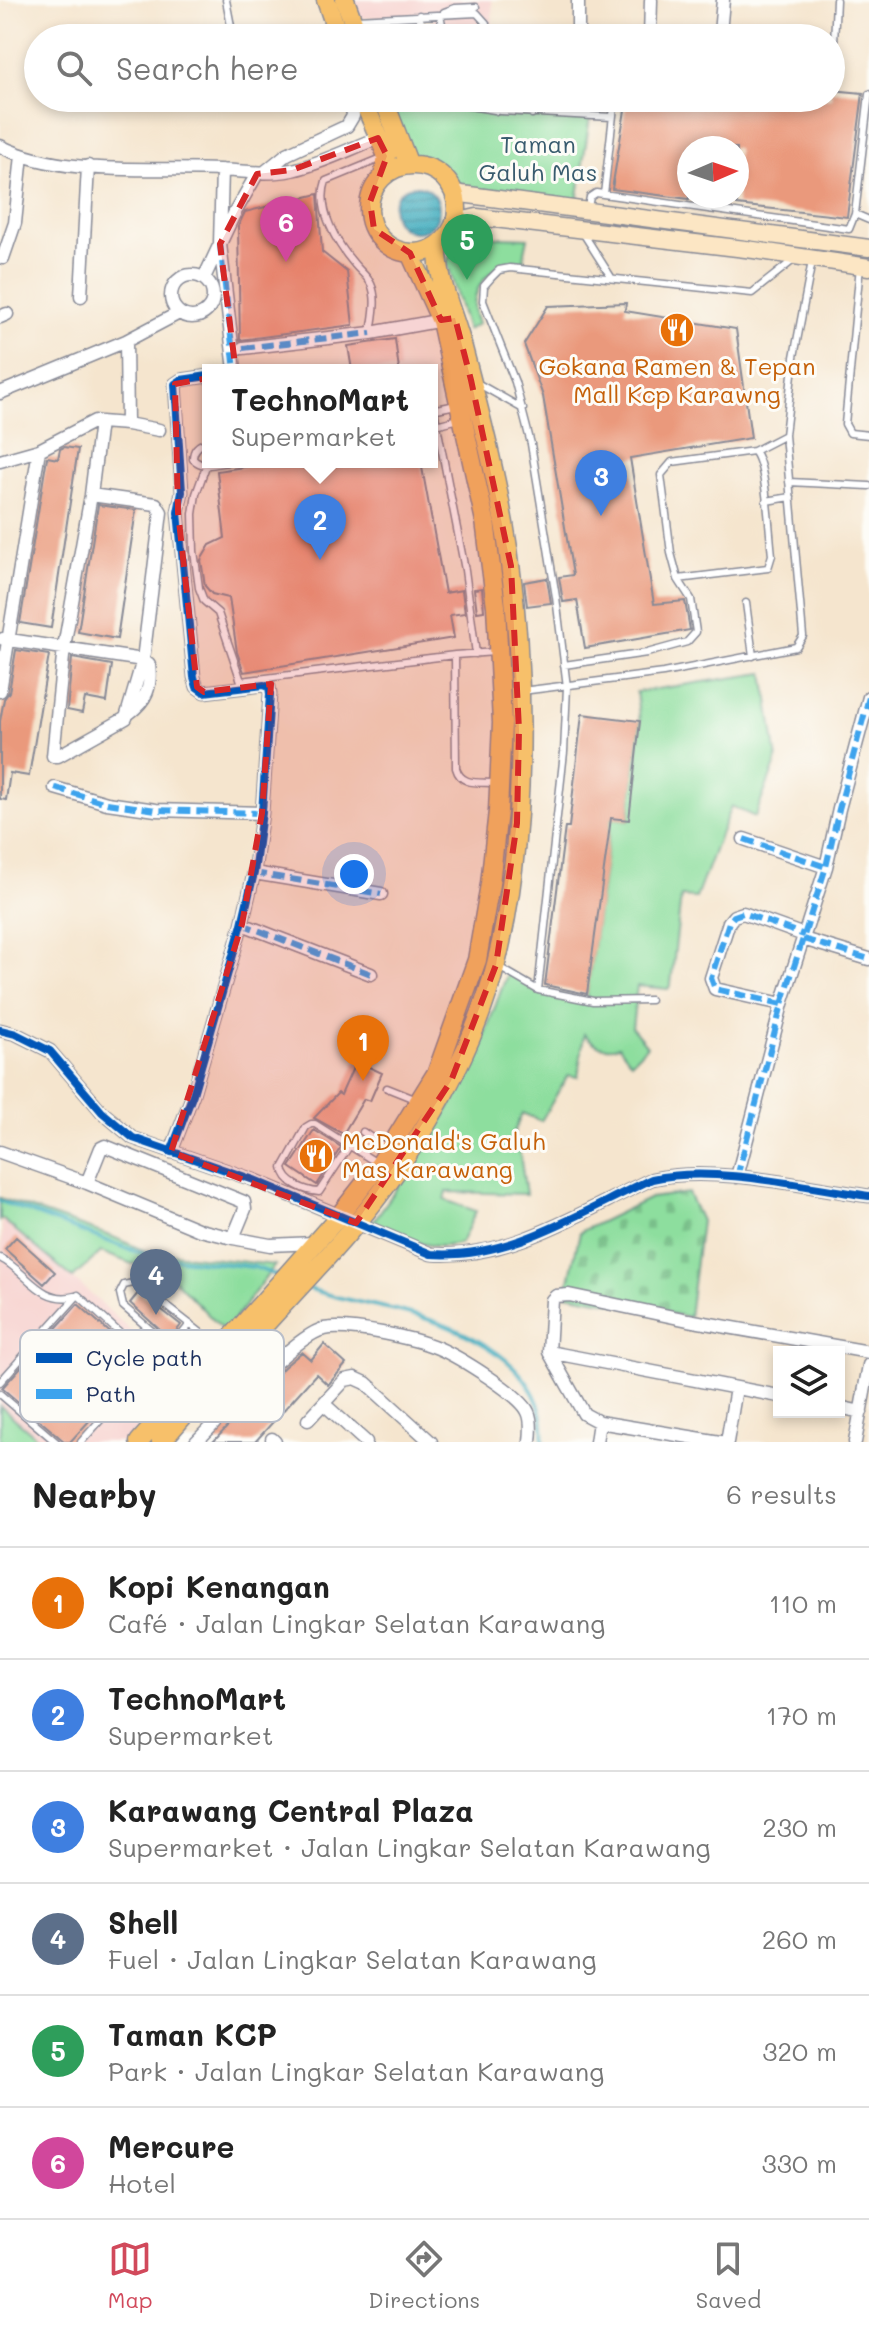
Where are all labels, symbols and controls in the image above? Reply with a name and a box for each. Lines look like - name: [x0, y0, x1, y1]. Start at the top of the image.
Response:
- search box: [24, 24, 845, 112]
- icon: search: [52, 46, 96, 90]
- text: Search here: [116, 48, 299, 88]
- park label: Taman Galuh Mas: [479, 128, 597, 187]
- north arrow: [677, 136, 749, 208]
- pin: 6: [260, 196, 312, 262]
- pin: 5: [441, 214, 493, 280]
- restaurant icon: Gokana Ramen & Tepan Mall Kcp Karawng: [658, 311, 696, 349]
- place label: Gokana Ramen & Tepan Mall Kcp Karawng: [538, 350, 816, 409]
- popup: [202, 364, 438, 468]
- text: TechnoMart: [231, 379, 409, 419]
- text: Supermarket: [231, 419, 396, 453]
- pin: 3: [575, 450, 627, 516]
- pin: 2: [294, 494, 346, 560]
- your location: [334, 854, 374, 894]
- pin: 1: [337, 1015, 389, 1081]
- place label: McDonald's Galuh Mas Karawang: [342, 1125, 546, 1184]
- restaurant icon: McDonald's Galuh Mas Karawang: [297, 1137, 335, 1175]
- pin: 4: [130, 1249, 182, 1315]
- legend: [20, 1330, 284, 1422]
- text: Cycle path: [86, 1343, 202, 1372]
- map controls: [773, 1346, 845, 1418]
- button: layers: [773, 1346, 845, 1418]
- text: Path: [86, 1379, 135, 1408]
- text: Nearby: [32, 1472, 157, 1517]
- text: 6 results: [726, 1477, 837, 1511]
- text: Kopi Kenangan: [108, 1566, 330, 1606]
- text: 1: [52, 1586, 64, 1620]
- text: 110 m: [769, 1586, 837, 1620]
- text: Café · Jalan Lingkar Selatan Karawang: [108, 1606, 605, 1640]
- text: TechnoMart: [108, 1678, 286, 1718]
- text: 2: [51, 1698, 65, 1732]
- text: 170 m: [766, 1698, 837, 1732]
- text: Supermarket: [108, 1718, 273, 1752]
- text: Karawang Central Plaza: [108, 1790, 474, 1830]
- text: 3: [50, 1810, 66, 1844]
- text: 230 m: [762, 1810, 837, 1844]
- text: Supermarket · Jalan Lingkar Selatan Karawang: [108, 1830, 711, 1864]
- text: Shell: [108, 1902, 178, 1942]
- text: 4: [50, 1922, 66, 1956]
- text: 260 m: [762, 1922, 837, 1956]
- text: Fuel · Jalan Lingkar Selatan Karawang: [108, 1942, 597, 1976]
- text: Taman KCP: [108, 2014, 277, 2054]
- text: 5: [50, 2034, 66, 2068]
- text: 320 m: [762, 2034, 837, 2068]
- text: Park · Jalan Lingkar Selatan Karawang: [108, 2054, 604, 2088]
- text: Mercure: [108, 2126, 234, 2166]
- text: 6: [50, 2146, 66, 2180]
- text: 330 m: [761, 2146, 837, 2180]
- text: Hotel: [108, 2166, 176, 2200]
- tab: Map: [108, 2237, 153, 2314]
- tab: Directions: [368, 2237, 480, 2314]
- tab: Saved: [696, 2237, 761, 2314]

